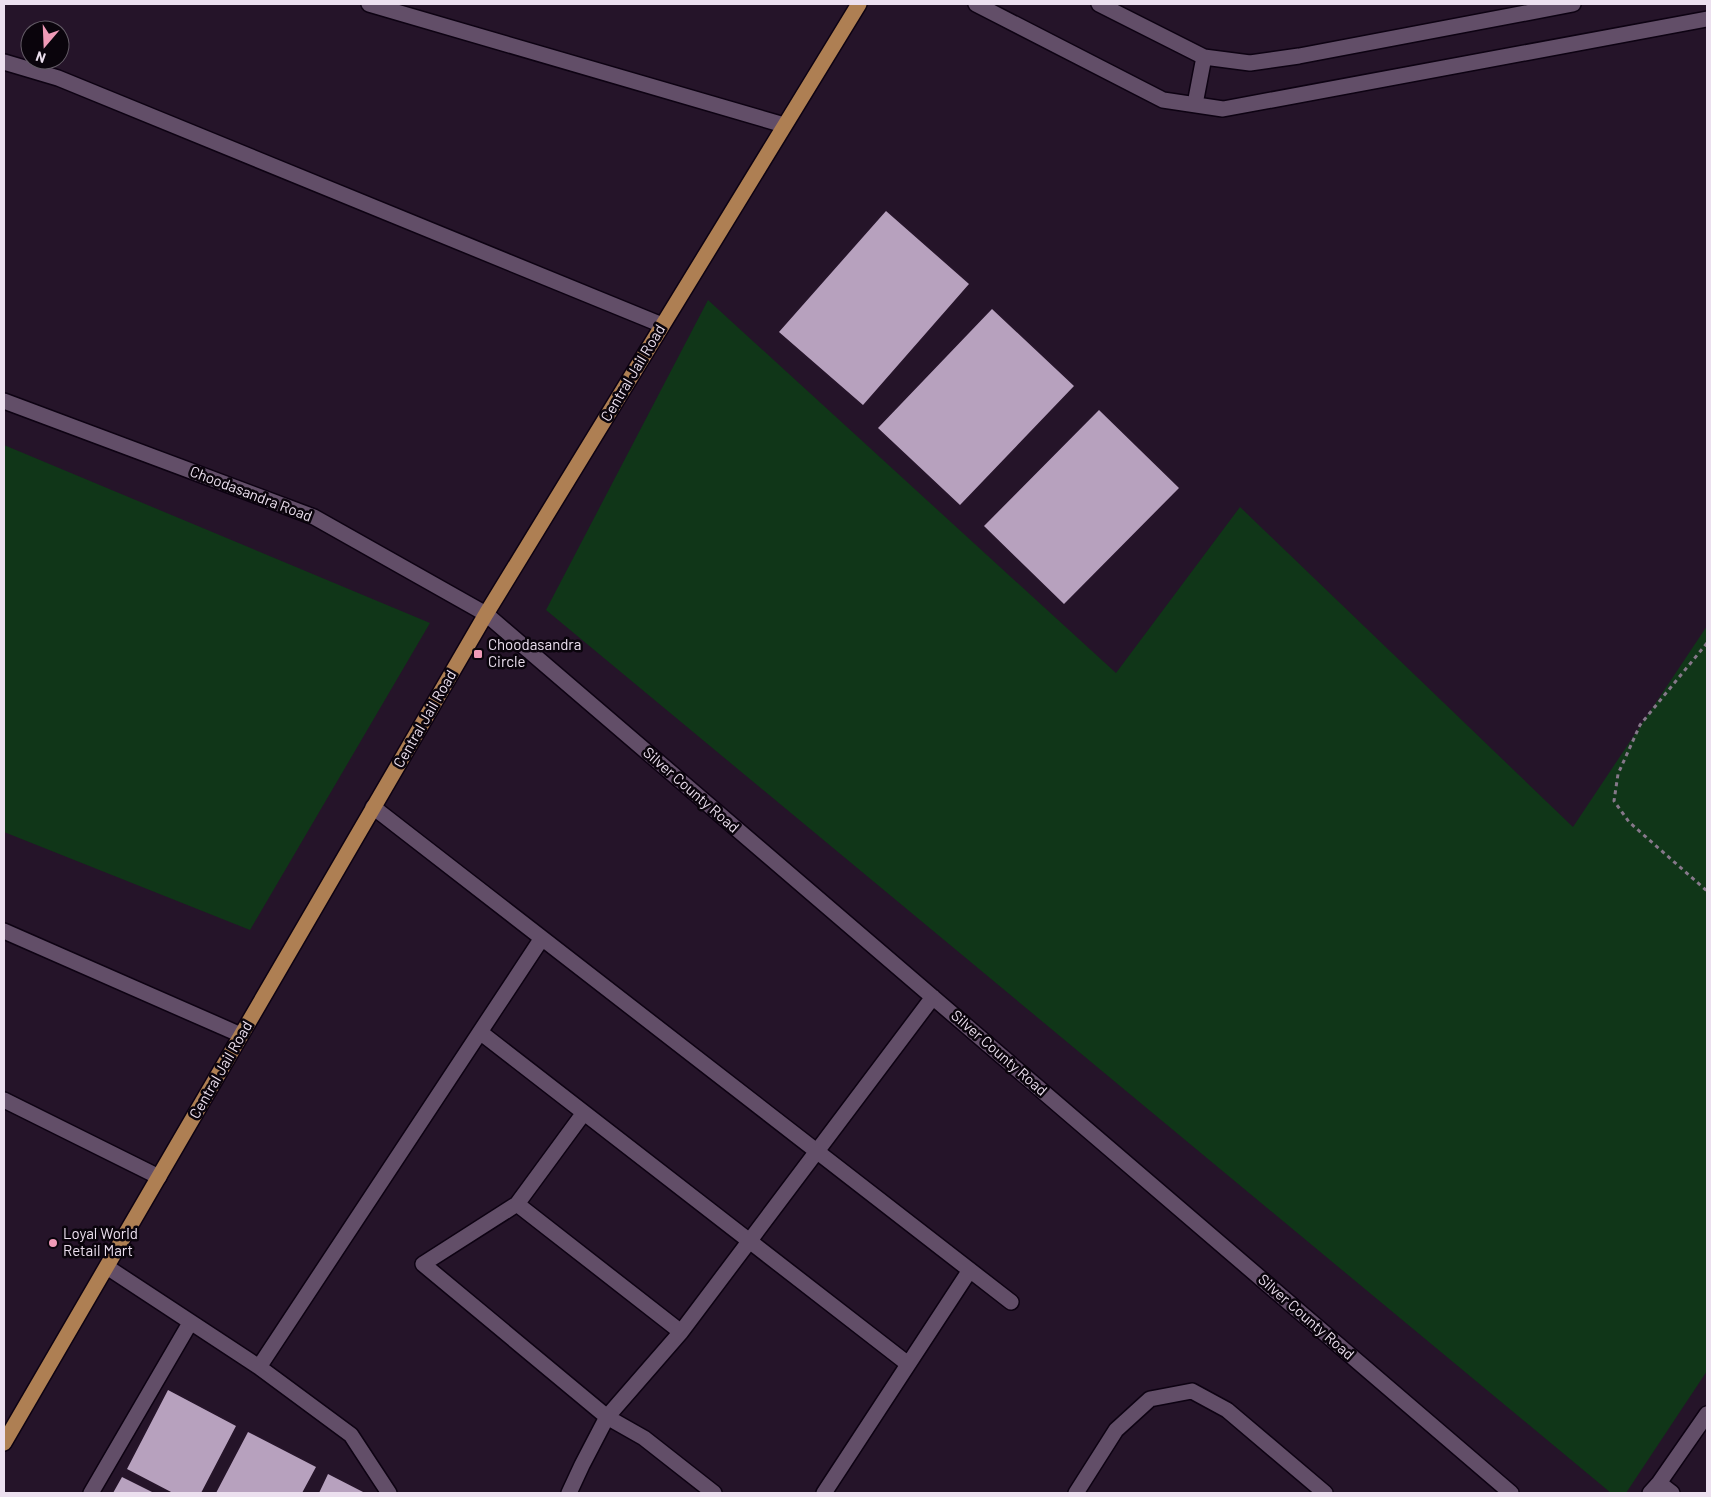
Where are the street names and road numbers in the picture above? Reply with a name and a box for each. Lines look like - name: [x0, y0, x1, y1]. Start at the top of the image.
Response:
- street label: Central Jail Road: [596, 321, 668, 424]
- street label: Choodasandra Road: [188, 461, 315, 525]
- street label: Central Jail Road: [389, 666, 459, 771]
- street label: Silver County Road: [640, 743, 743, 836]
- street label: Silver County Road: [948, 1006, 1051, 1099]
- street label: Central Jail Road: [185, 1017, 255, 1122]
- street label: Silver County Road: [1255, 1270, 1358, 1363]

